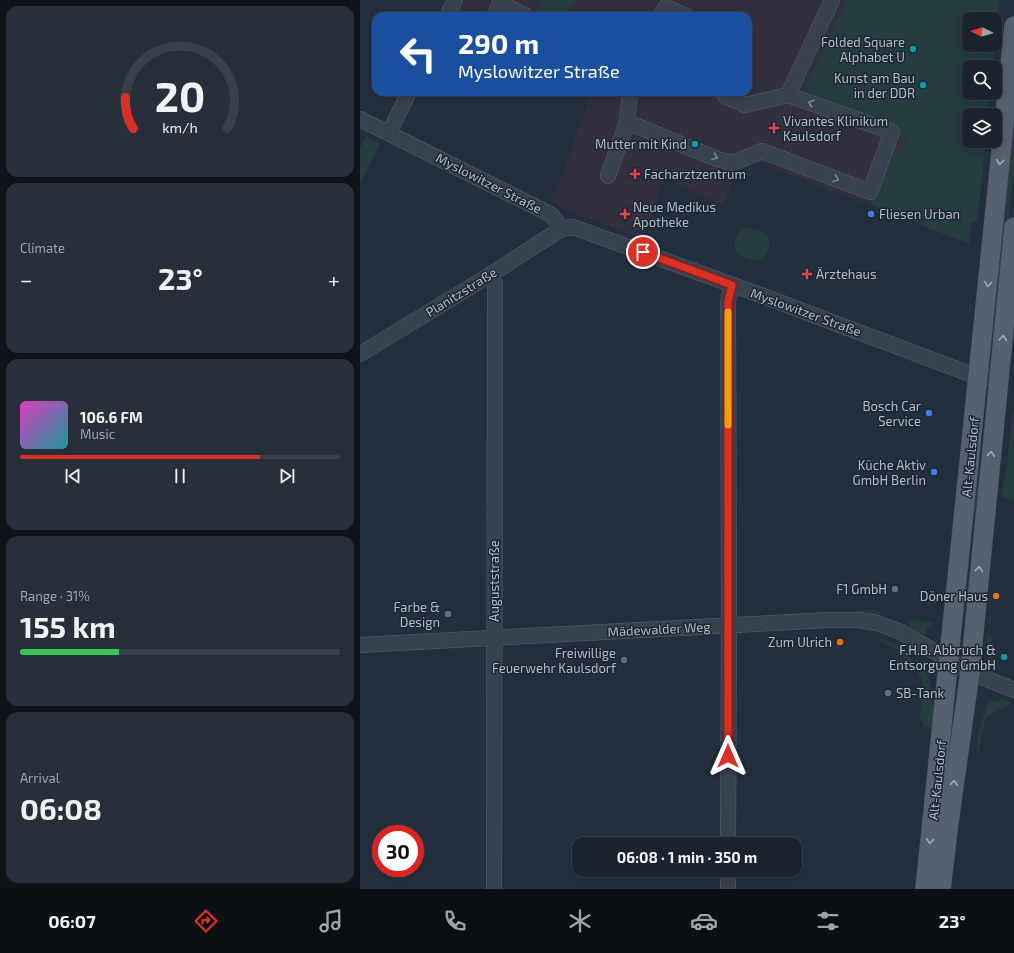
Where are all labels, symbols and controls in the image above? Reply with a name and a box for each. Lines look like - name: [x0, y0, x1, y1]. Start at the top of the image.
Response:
- north arrow: [962, 12, 1002, 52]
- map controls: [962, 12, 1002, 148]
- text: 290 m: [458, 26, 539, 60]
- icon: left: [392, 28, 444, 80]
- place label: Folded Square Alphabet U: [821, 34, 905, 65]
- marker: Folded Square Alphabet U: [908, 44, 918, 54]
- text: Myslowitzer Straße: [458, 60, 620, 82]
- button: search: [962, 60, 1002, 100]
- text: 20: [155, 70, 205, 120]
- place label: Kunst am Bau in der DDR: [834, 70, 915, 101]
- marker: Kunst am Bau in der DDR: [918, 80, 928, 90]
- one-way arrow: [807, 100, 814, 108]
- button: layers: [962, 108, 1002, 148]
- place label: Vivantes Klinikum Kaulsdorf: [783, 113, 888, 144]
- text: km/h: [162, 119, 198, 136]
- marker: Vivantes Klinikum Kaulsdorf: [768, 122, 780, 134]
- place label: Mutter mit Kind: [595, 136, 687, 152]
- marker: Mutter mit Kind: [690, 139, 700, 149]
- street label: Myslowitzer Straße: [433, 149, 545, 217]
- one-way arrow: [711, 153, 718, 161]
- one-way arrow: [996, 159, 1005, 165]
- place label: Facharztzentrum: [644, 166, 746, 182]
- marker: Facharztzentrum: [629, 168, 641, 180]
- one-way arrow: [833, 174, 840, 182]
- place label: Neue Medikus Apotheke: [633, 199, 716, 230]
- place label: Fliesen Urban: [879, 206, 960, 222]
- marker: Neue Medikus Apotheke: [620, 209, 630, 219]
- marker: Fliesen Urban: [866, 209, 876, 219]
- pin: [626, 235, 660, 269]
- text: Climate: [20, 240, 65, 256]
- icon: arrive: [632, 241, 654, 263]
- text: 23°: [158, 260, 203, 296]
- street label: Planitzstraße: [423, 264, 499, 320]
- text: −: [20, 266, 33, 292]
- text: +: [328, 266, 340, 292]
- place label: Ärztehaus: [816, 266, 877, 282]
- marker: Ärztehaus: [801, 268, 813, 280]
- one-way arrow: [983, 281, 992, 287]
- street label: Myslowitzer Straße: [748, 285, 864, 339]
- one-way arrow: [998, 335, 1007, 341]
- place label: Bosch Car Service: [862, 398, 921, 429]
- text: 106.6 FM: [80, 408, 143, 426]
- marker: Bosch Car Service: [924, 408, 934, 418]
- street label: Alt-Kaulsdorf: [958, 415, 982, 498]
- text: Music: [80, 426, 115, 442]
- one-way arrow: [987, 451, 996, 457]
- place label: Küche Aktiv GmbH Berlin: [853, 457, 926, 488]
- icon: previous: [62, 465, 84, 487]
- icon: pause: [169, 465, 191, 487]
- icon: next: [276, 465, 298, 487]
- marker: Küche Aktiv GmbH Berlin: [929, 467, 939, 477]
- street label: Auguststraße: [486, 540, 502, 622]
- one-way arrow: [975, 566, 984, 572]
- place label: F1 GmbH: [836, 581, 887, 597]
- marker: F1 GmbH: [890, 584, 900, 594]
- text: Range · 31%: [20, 588, 90, 604]
- place label: Döner Haus: [920, 588, 988, 604]
- marker: Döner Haus: [991, 591, 1001, 601]
- place label: Farbe & Design: [394, 599, 440, 630]
- text: 155 km: [20, 608, 116, 644]
- marker: Farbe & Design: [443, 609, 453, 619]
- street label: Mädewalder Weg: [607, 618, 711, 640]
- place label: Zum Ulrich: [768, 634, 832, 650]
- marker: Zum Ulrich: [835, 637, 845, 647]
- place label: F.H.B. Abbruch & Entsorgung GmbH: [889, 642, 996, 673]
- place label: Freiwillige Feuerwehr Kaulsdorf: [492, 645, 617, 676]
- marker: F.H.B. Abbruch & Entsorgung GmbH: [999, 652, 1009, 662]
- marker: Freiwillige Feuerwehr Kaulsdorf: [619, 655, 629, 665]
- place label: SB-Tank: [896, 685, 944, 701]
- marker: SB-Tank: [883, 688, 893, 698]
- position arrow: [707, 735, 749, 777]
- street label: Alt-Kaulsdorf: [925, 738, 949, 821]
- text: Arrival: [20, 770, 60, 786]
- one-way arrow: [949, 780, 958, 786]
- text: 06:08: [20, 790, 102, 826]
- speed limit sign: 30: [372, 825, 424, 877]
- one-way arrow: [926, 838, 935, 844]
- text: 06:08 · 1 min · 350 m: [617, 848, 757, 866]
- icon: directions: [192, 907, 220, 935]
- icon: music: [317, 907, 345, 935]
- icon: phone: [441, 907, 469, 935]
- icon: climate: [566, 907, 594, 935]
- icon: car: [690, 907, 718, 935]
- icon: filters: [814, 907, 842, 935]
- text: 06:07: [48, 910, 96, 932]
- text: 23°: [939, 910, 966, 932]

